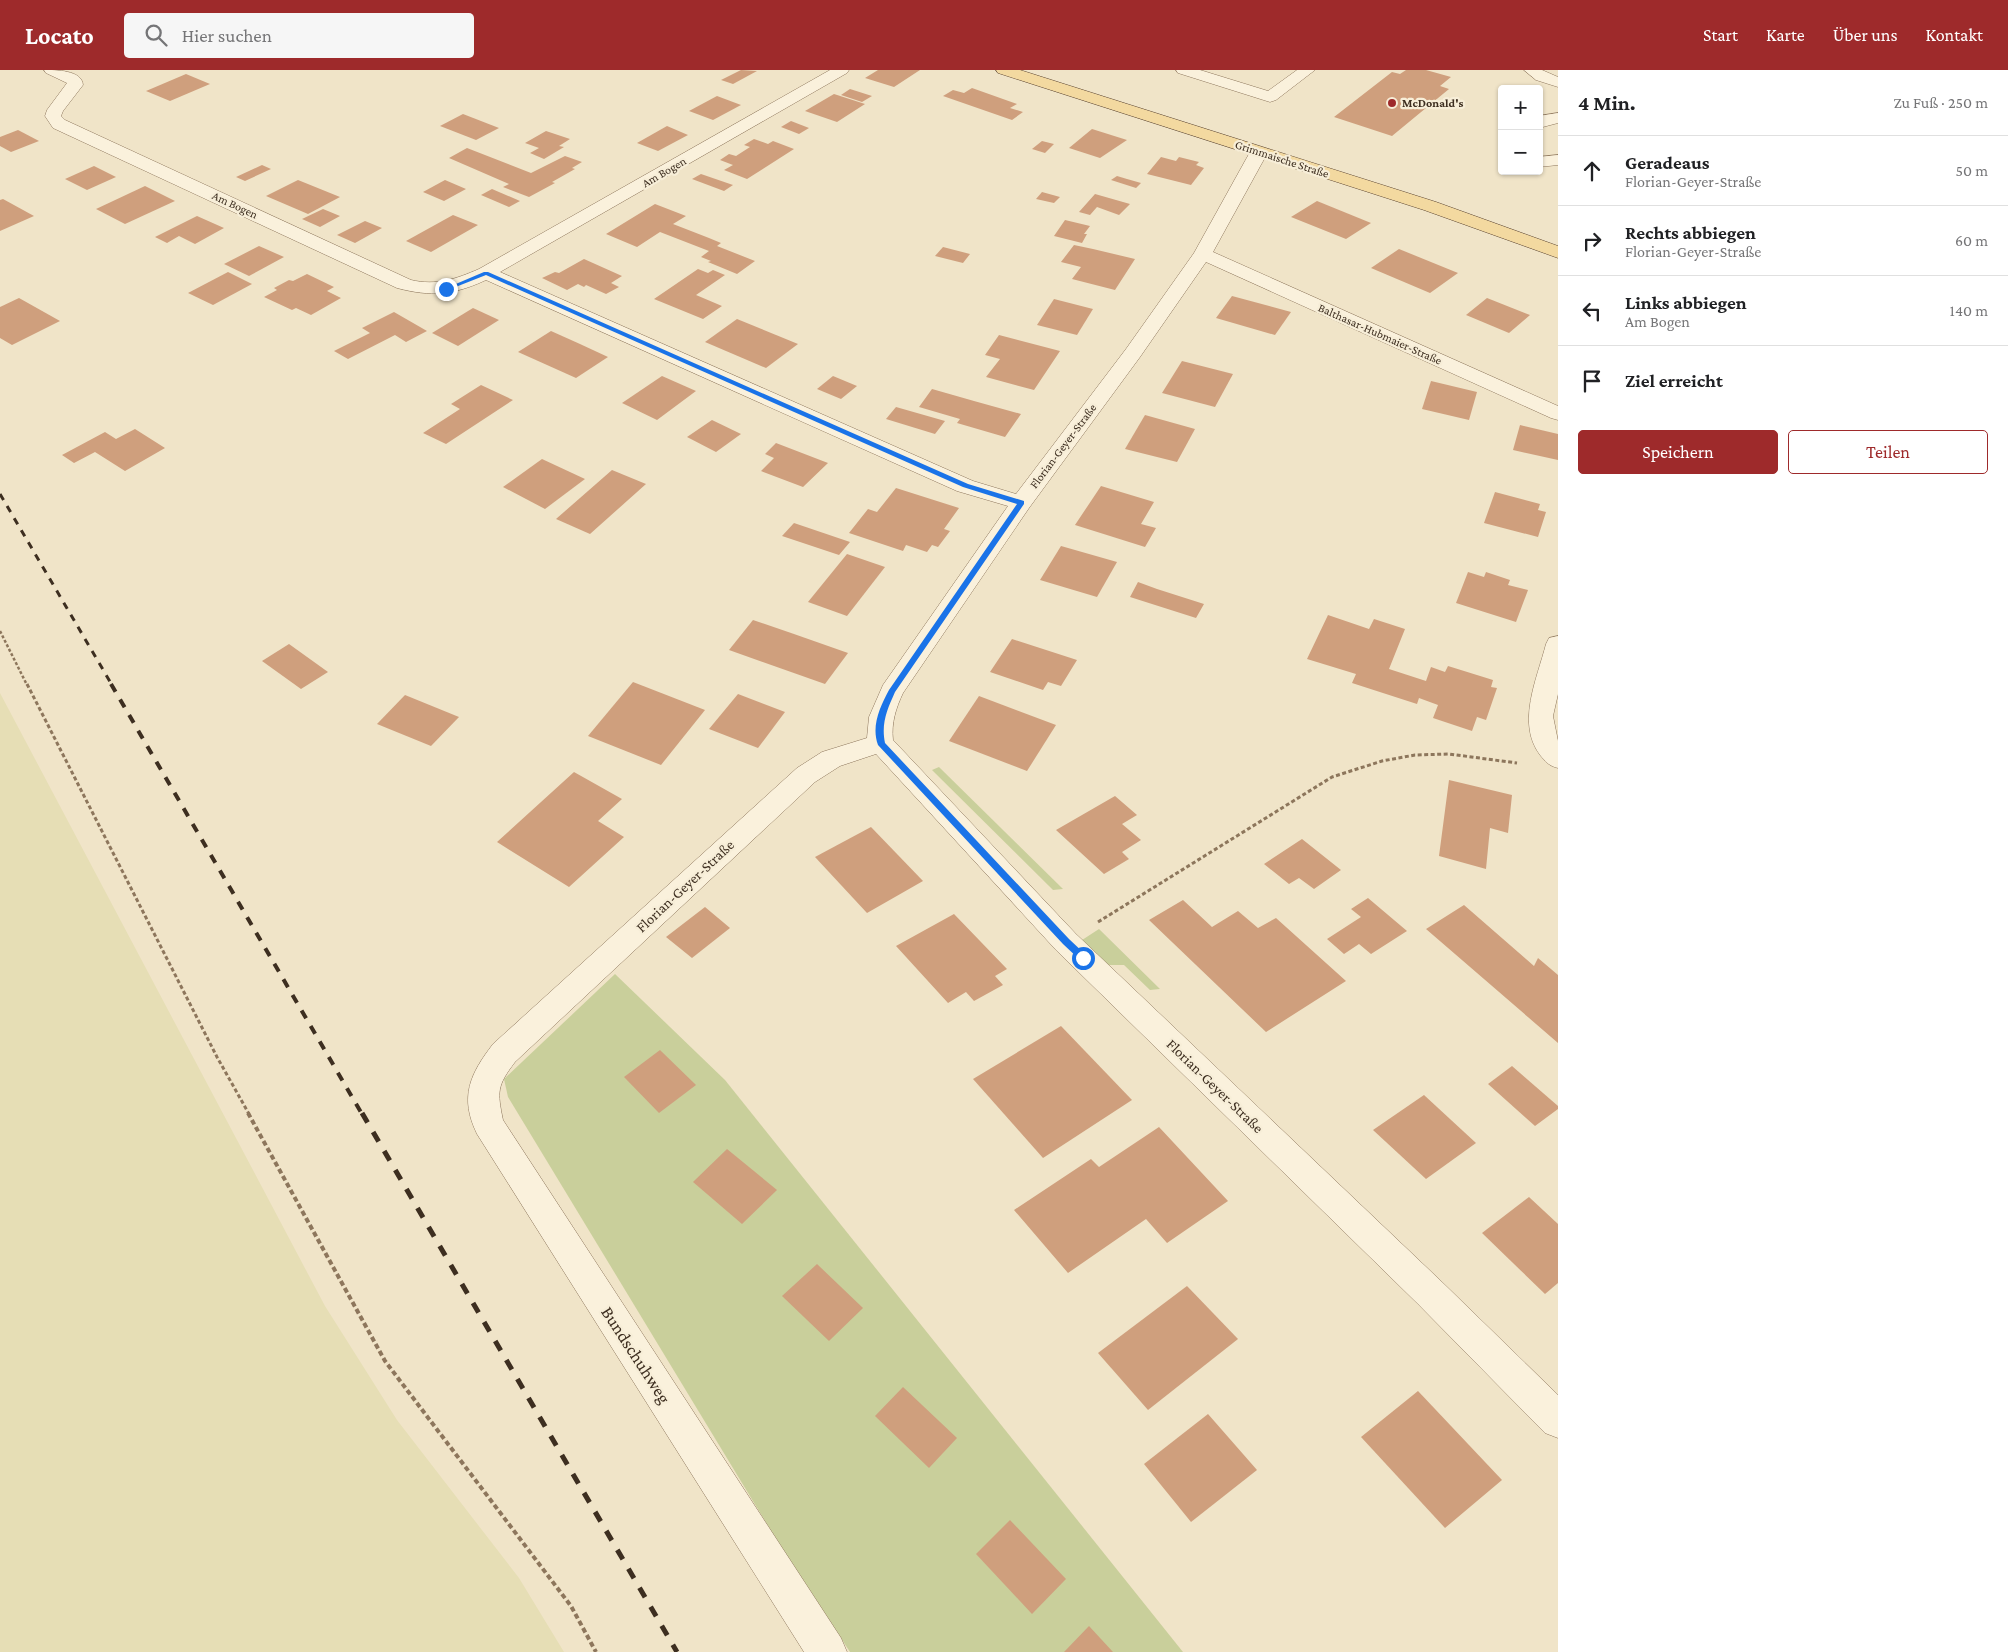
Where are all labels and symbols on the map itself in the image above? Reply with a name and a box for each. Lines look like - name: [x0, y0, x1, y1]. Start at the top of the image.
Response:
- place label: McDonald's: [1402, 96, 1463, 110]
- marker: McDonald's: [1386, 97, 1398, 109]
- street label: Grimmaische Straße: [1233, 137, 1331, 181]
- street label: Am Bogen: [639, 153, 689, 190]
- street label: Am Bogen: [210, 188, 261, 222]
- route end: [435, 278, 458, 301]
- street label: Balthasar-Hubmaier-Straße: [1316, 300, 1444, 368]
- street label: Florian-Geyer-Straße: [1027, 401, 1099, 491]
- street label: Florian-Geyer-Straße: [633, 836, 738, 936]
- route start: [1072, 947, 1095, 970]
- street label: Florian-Geyer-Straße: [1163, 1036, 1267, 1137]
- street label: Bundschuhweg: [597, 1303, 675, 1407]

